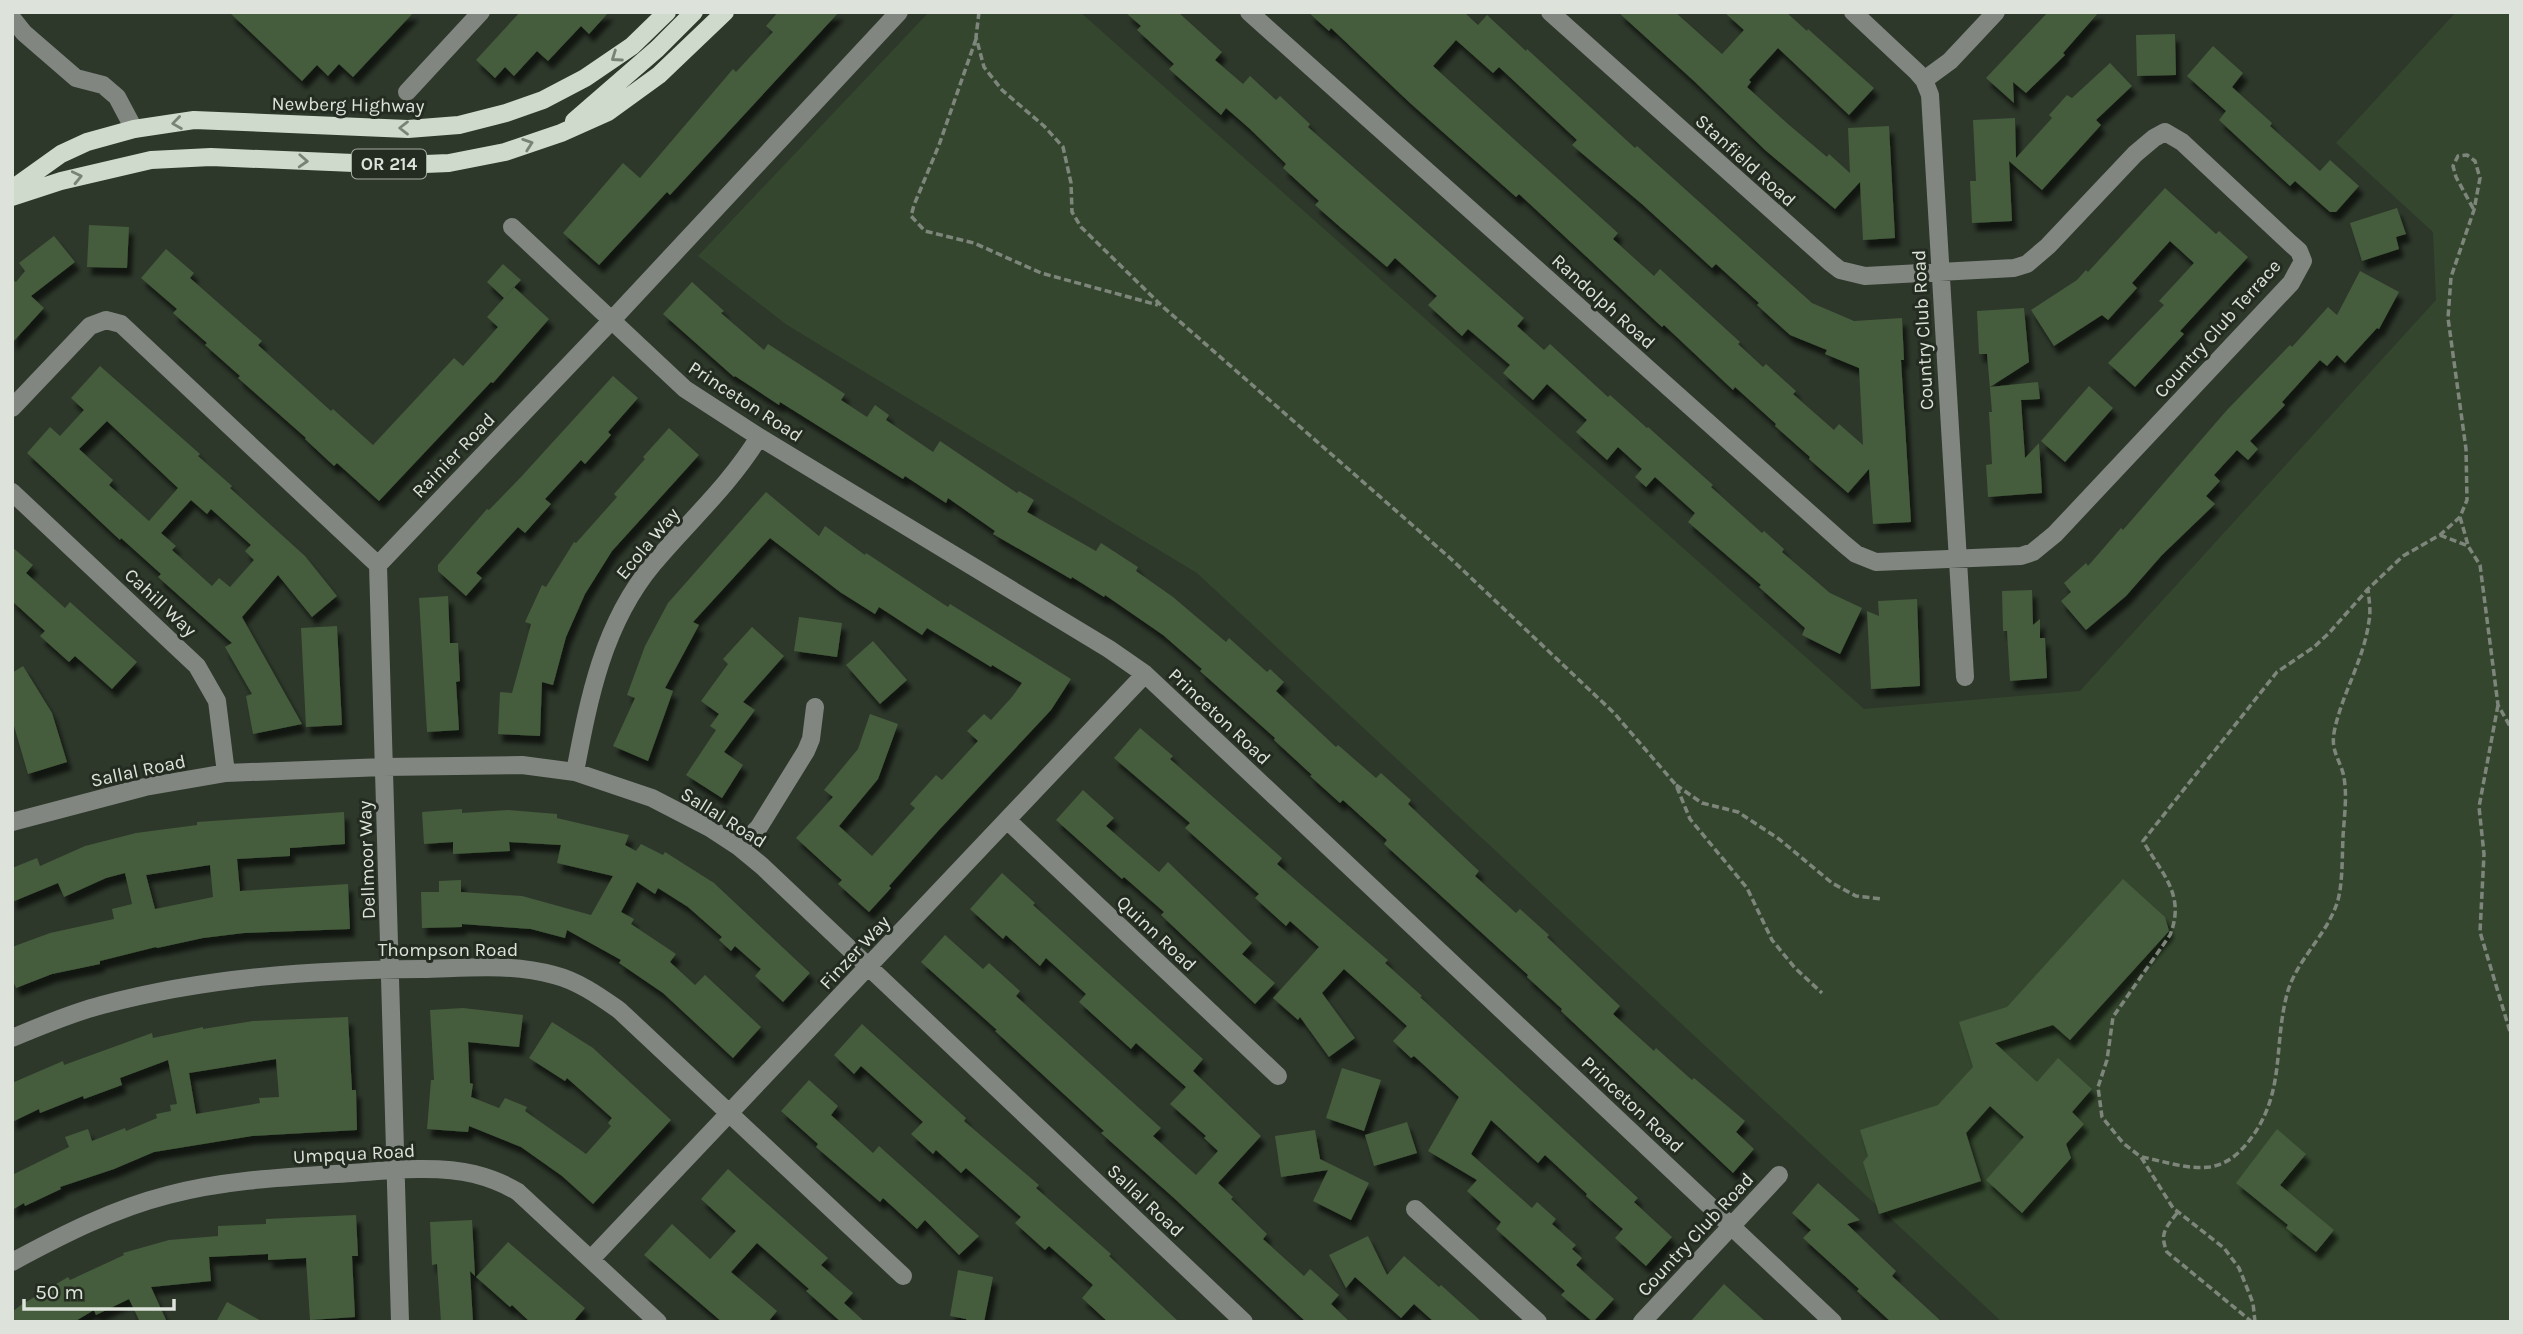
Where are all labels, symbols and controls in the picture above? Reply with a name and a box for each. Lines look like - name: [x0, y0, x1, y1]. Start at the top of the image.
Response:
- one-way arrow: [611, 49, 624, 61]
- street label: Newberg Highway: [271, 93, 425, 117]
- street label: Stanfield Road: [1691, 110, 1800, 212]
- one-way arrow: [171, 115, 182, 130]
- one-way arrow: [398, 120, 408, 136]
- one-way arrow: [521, 138, 533, 152]
- road number: OR 214: [352, 149, 426, 178]
- one-way arrow: [298, 153, 309, 168]
- one-way arrow: [71, 171, 83, 185]
- street label: Country Club Road: [1908, 249, 1938, 411]
- street label: Randolph Road: [1547, 250, 1660, 354]
- street label: Country Club Terrace: [2150, 255, 2286, 402]
- street label: Princeton Road: [684, 357, 807, 447]
- street label: Rainier Road: [408, 409, 500, 503]
- street label: Ecola Way: [611, 503, 684, 584]
- street label: Cahill Way: [120, 564, 201, 642]
- street label: Princeton Road: [1164, 664, 1275, 770]
- street label: Sallal Road: [89, 750, 188, 792]
- street label: Sallal Road: [677, 783, 770, 853]
- street label: Dellmoor Way: [354, 800, 380, 920]
- street label: Quinn Road: [1112, 891, 1201, 976]
- street label: Finzer Way: [815, 911, 895, 994]
- street label: Thompson Road: [378, 939, 518, 961]
- street label: Princeton Road: [1577, 1052, 1688, 1158]
- street label: Umpqua Road: [292, 1140, 416, 1168]
- street label: Sallal Road: [1102, 1160, 1188, 1242]
- street label: Country Club Road: [1633, 1169, 1758, 1301]
- scale bar: [24, 1268, 175, 1312]
- text: 50 m: [35, 1280, 84, 1304]

